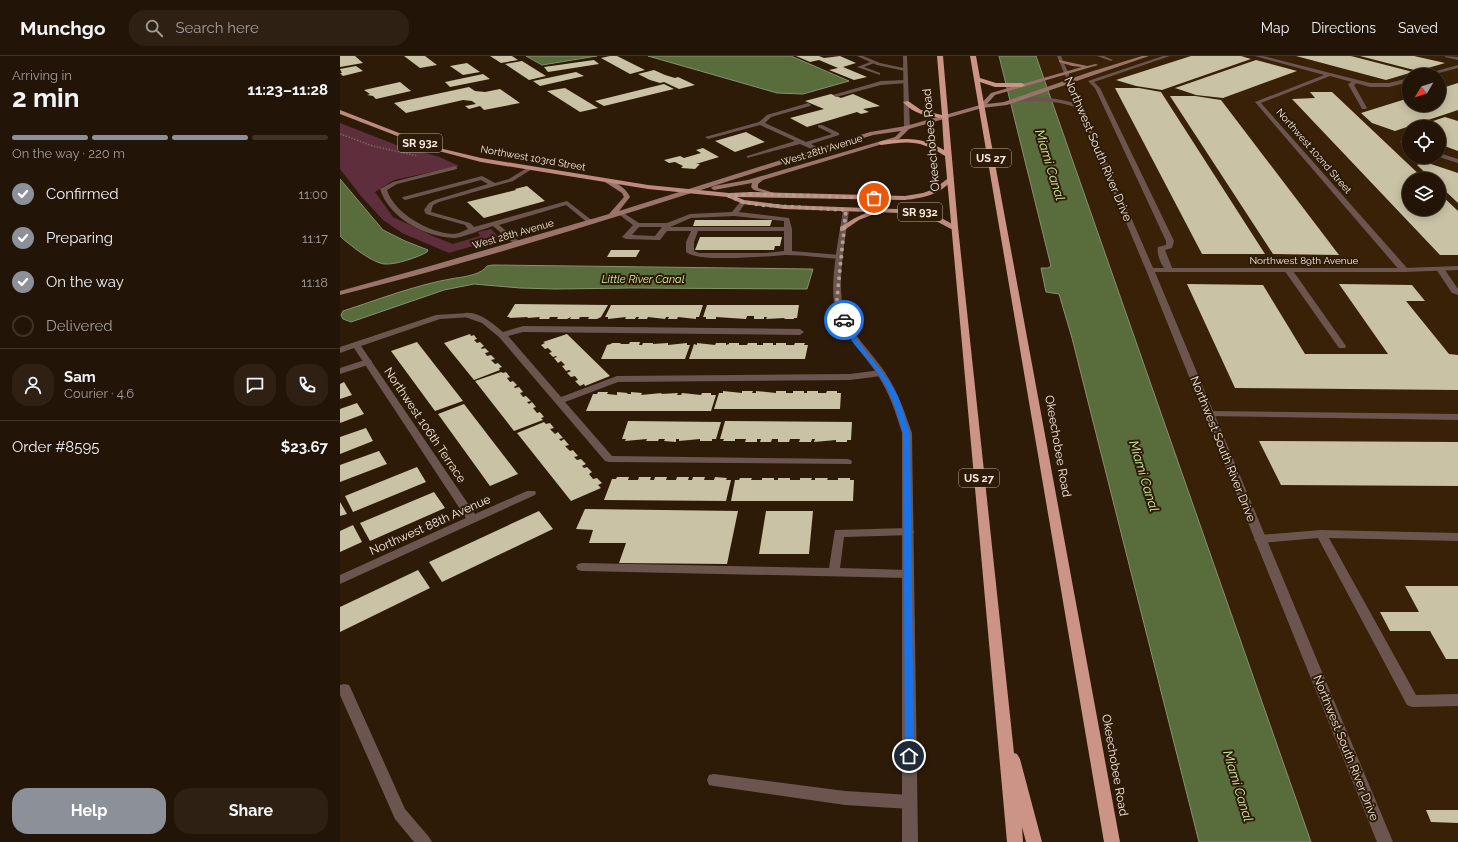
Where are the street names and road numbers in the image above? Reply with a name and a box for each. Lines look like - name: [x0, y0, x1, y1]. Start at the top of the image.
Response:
- street label: Northwest South River Drive: [1061, 75, 1135, 223]
- street label: Okeechobee Road: [920, 88, 942, 192]
- street label: Northwest 102nd Street: [1274, 106, 1354, 196]
- street label: West 28th Avenue: [780, 132, 864, 168]
- road number: SR 932: [398, 134, 442, 152]
- street label: Northwest 103rd Street: [480, 143, 587, 173]
- road number: US 27: [971, 149, 1011, 167]
- road number: SR 932: [898, 203, 942, 221]
- street label: West 28th Avenue: [471, 217, 555, 251]
- street label: Northwest 89th Avenue: [1249, 255, 1359, 266]
- street label: Northwest 106th Terrace: [381, 365, 469, 485]
- street label: Northwest South River Drive: [1187, 374, 1259, 524]
- street label: Okeechobee Road: [1042, 394, 1074, 498]
- road number: US 27: [959, 469, 999, 487]
- street label: Northwest 88th Avenue: [367, 492, 493, 558]
- street label: Northwest South River Drive: [1310, 673, 1382, 823]
- street label: Okeechobee Road: [1099, 713, 1131, 817]

